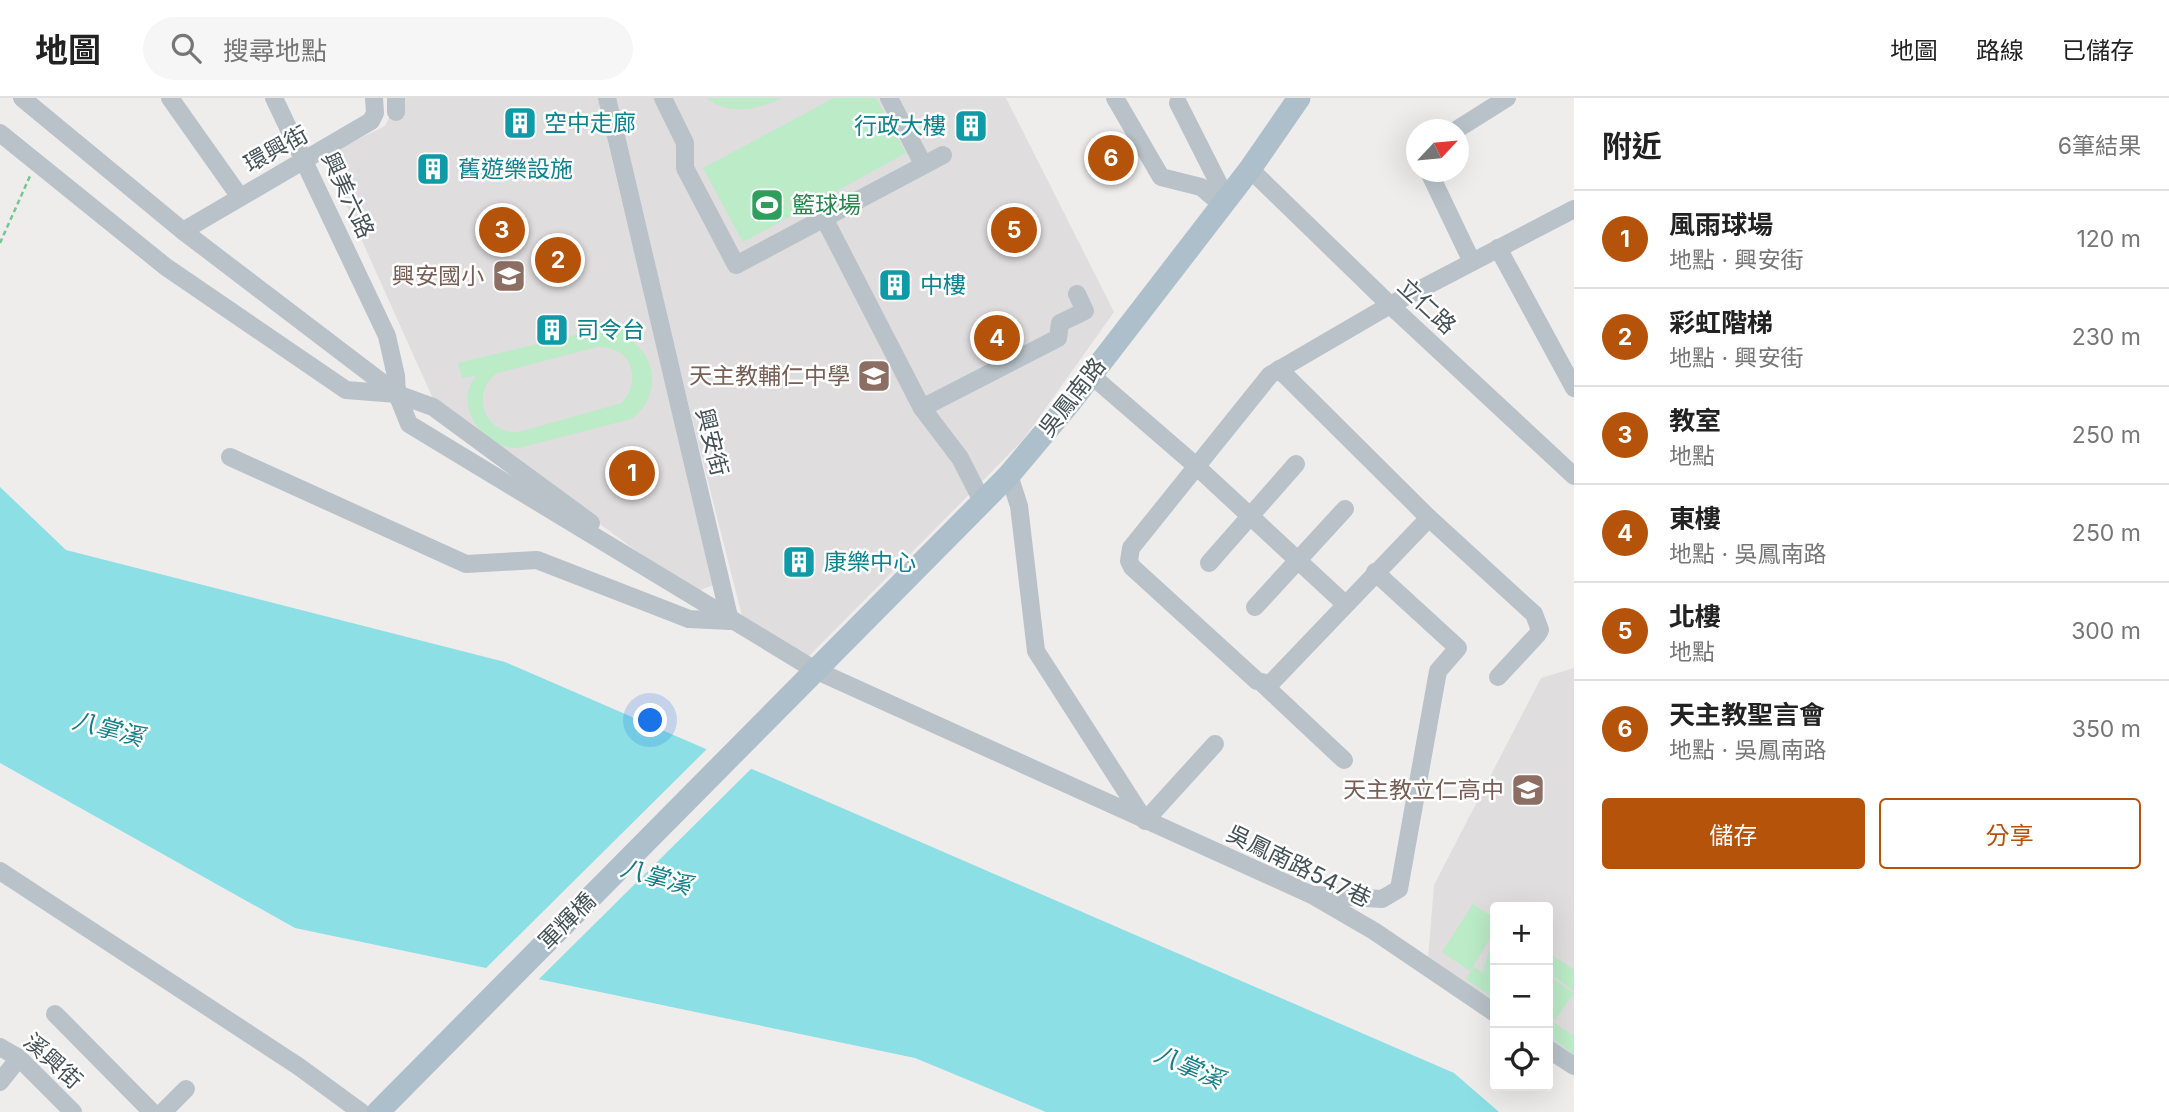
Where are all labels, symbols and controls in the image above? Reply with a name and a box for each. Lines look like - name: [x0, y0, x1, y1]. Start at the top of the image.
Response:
- search box: [143, 17, 633, 80]
- icon: search: [167, 29, 205, 67]
- text: 地圖: [35, 30, 101, 70]
- text: 搜尋地點: [223, 35, 327, 66]
- text: 地圖: [1890, 36, 1938, 65]
- text: 路線: [1976, 36, 2024, 65]
- text: 已儲存: [2062, 36, 2134, 65]
- building icon: 空中走廊: [501, 104, 539, 142]
- building icon: 行政大樓: [952, 107, 990, 145]
- place label: 空中走廊: [544, 109, 636, 137]
- place label: 行政大樓: [854, 112, 946, 140]
- north arrow: [1406, 119, 1469, 182]
- street label: 環興街: [239, 120, 313, 178]
- text: 附近: [1602, 128, 1662, 164]
- pin: 6: [1088, 132, 1134, 184]
- text: 6筆結果: [2058, 132, 2141, 160]
- street label: 興美六路: [316, 147, 380, 243]
- building icon: 舊遊樂設施: [414, 150, 452, 188]
- place label: 舊遊樂設施: [458, 155, 573, 183]
- sports icon: 籃球場: [748, 186, 786, 224]
- place label: 籃球場: [792, 191, 861, 219]
- pin: 3: [479, 204, 525, 256]
- pin: 5: [991, 204, 1037, 256]
- text: 風雨球場: [1669, 209, 1773, 240]
- text: 1: [1620, 225, 1630, 253]
- text: 120 m: [2076, 225, 2141, 253]
- pin: 2: [535, 234, 581, 286]
- text: 地點 · 興安街: [1669, 246, 1804, 274]
- school or university icon: 興安國小: [490, 257, 528, 295]
- place label: 興安國小: [392, 262, 484, 290]
- building icon: 中樓: [876, 266, 914, 304]
- place label: 中樓: [920, 271, 966, 299]
- street label: 立仁路: [1392, 272, 1462, 340]
- text: 彩虹階梯: [1669, 307, 1773, 338]
- building icon: 司令台: [533, 311, 571, 349]
- pin: 4: [974, 312, 1020, 364]
- place label: 司令台: [576, 316, 645, 344]
- text: 2: [1618, 323, 1632, 351]
- text: 230 m: [2072, 323, 2141, 351]
- text: 地點 · 興安街: [1669, 344, 1804, 372]
- street label: 吳鳳南路: [1033, 352, 1111, 442]
- school or university icon: 天主教輔仁中學: [855, 357, 893, 395]
- place label: 天主教輔仁中學: [689, 362, 850, 390]
- street label: 興安街: [690, 405, 734, 479]
- text: 教室: [1669, 405, 1721, 436]
- text: 3: [1618, 421, 1632, 449]
- text: 250 m: [2072, 421, 2141, 449]
- text: 地點: [1669, 442, 1715, 470]
- pin: 1: [609, 447, 655, 499]
- text: 東樓: [1669, 503, 1721, 534]
- text: 4: [1617, 519, 1633, 547]
- text: 250 m: [2072, 519, 2141, 547]
- text: 地點 · 吳鳳南路: [1669, 540, 1827, 568]
- building icon: 康樂中心: [780, 543, 818, 581]
- place label: 康樂中心: [824, 548, 916, 576]
- text: 北樓: [1669, 601, 1721, 632]
- text: 5: [1618, 617, 1632, 645]
- text: 300 m: [2071, 617, 2141, 645]
- text: 地點: [1669, 638, 1715, 666]
- text: 天主教聖言會: [1669, 699, 1825, 730]
- your location: [633, 703, 667, 737]
- water label: 八掌溪: [70, 705, 150, 753]
- text: 6: [1618, 715, 1632, 743]
- text: 350 m: [2072, 715, 2141, 743]
- text: 地點 · 吳鳳南路: [1669, 736, 1827, 764]
- school or university icon: 天主教立仁高中: [1509, 771, 1547, 809]
- place label: 天主教立仁高中: [1343, 776, 1504, 804]
- button: 儲存: [1602, 798, 1865, 869]
- button: 分享: [1879, 798, 2141, 869]
- street label: 吳鳳南路547巷: [1222, 819, 1376, 913]
- water label: 八掌溪: [618, 853, 698, 901]
- street label: 軍輝橋: [533, 887, 601, 955]
- map controls: [1490, 902, 1553, 1091]
- button: +: [1490, 902, 1553, 965]
- button: −: [1490, 965, 1553, 1028]
- street label: 溪興街: [18, 1028, 88, 1094]
- button: locate: [1490, 1028, 1553, 1091]
- water label: 八掌溪: [1150, 1039, 1231, 1096]

